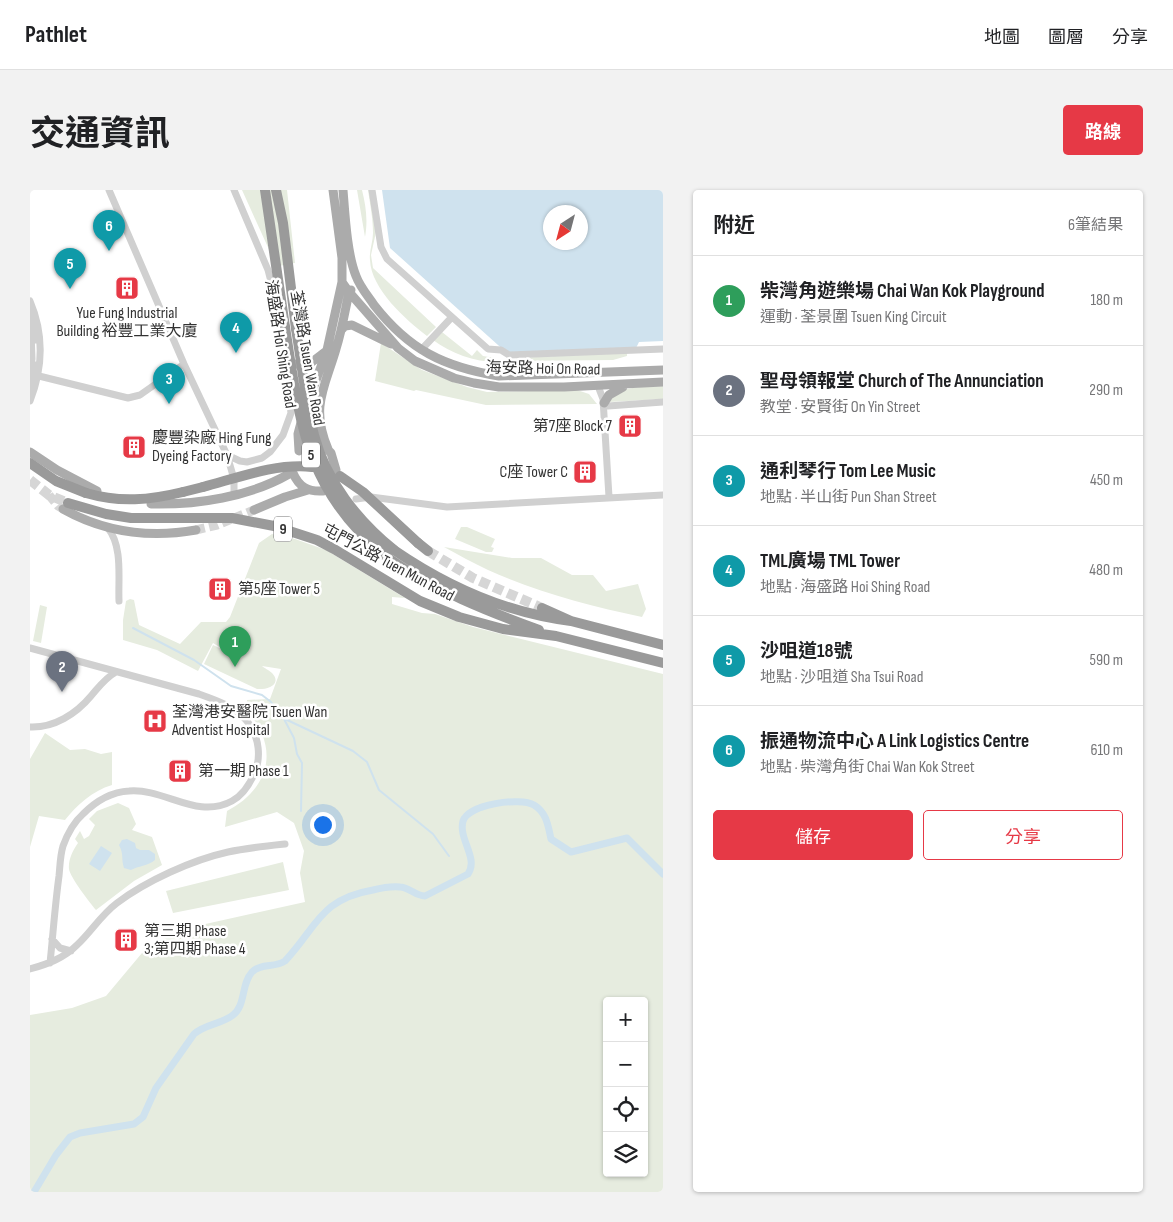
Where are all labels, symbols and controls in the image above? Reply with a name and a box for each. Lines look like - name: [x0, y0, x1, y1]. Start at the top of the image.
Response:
- text: Pathlet: [25, 20, 87, 49]
- text: 地圖: [984, 27, 1020, 48]
- text: 圖層: [1048, 27, 1084, 48]
- text: 分享: [1112, 27, 1148, 48]
- button: 路線: [1063, 105, 1143, 155]
- text: 交通資訊: [30, 113, 170, 156]
- north arrow: [543, 205, 588, 250]
- pin: 6: [93, 210, 125, 251]
- text: 附近: [713, 213, 755, 238]
- text: 6筆結果: [1068, 216, 1123, 235]
- pin: 5: [54, 248, 86, 289]
- building icon: Yue Fung Industrial Building 裕豐工業大廈: [114, 275, 140, 301]
- street label: 海盛路 Hoi Shing Road: [260, 278, 300, 410]
- text: 柴灣角遊樂場 Chai Wan Kok Playground: [760, 280, 1045, 303]
- street label: 荃灣路 Tsuen Wan Road: [286, 289, 328, 427]
- text: 1: [726, 291, 732, 310]
- text: 180 m: [1090, 291, 1123, 310]
- place label: Yue Fung Industrial Building 裕豐工業大廈: [56, 304, 198, 341]
- text: 運動 · 荃景圍 Tsuen King Circuit: [760, 308, 947, 327]
- pin: 4: [220, 312, 252, 353]
- street label: 海安路 Hoi On Road: [485, 358, 601, 380]
- pin: 3: [153, 363, 185, 404]
- text: 聖母領報堂 Church of The Annunciation: [760, 370, 1044, 393]
- text: 2: [725, 381, 733, 400]
- text: 290 m: [1089, 381, 1123, 400]
- text: 教堂 · 安賢街 On Yin Street: [760, 398, 920, 417]
- building icon: 第7座 Block 7: [617, 413, 643, 439]
- place label: 第7座 Block 7: [533, 417, 613, 436]
- place label: 慶豐染廠 Hing Fung Dyeing Factory: [152, 428, 271, 466]
- building icon: 慶豐染廠 Hing Fung Dyeing Factory: [121, 434, 147, 460]
- road number: 5: [302, 442, 320, 468]
- building icon: C座 Tower C: [572, 459, 598, 485]
- text: 通利琴行 Tom Lee Music: [760, 460, 936, 483]
- place label: C座 Tower C: [499, 463, 568, 482]
- text: 3: [725, 471, 733, 490]
- text: 450 m: [1090, 471, 1123, 490]
- text: 地點 · 半山街 Pun Shan Street: [760, 488, 937, 507]
- road number: 9: [274, 516, 292, 542]
- street label: 屯門公路 Tuen Mun Road: [319, 520, 457, 606]
- text: TML廣場 TML Tower: [760, 550, 900, 573]
- text: 4: [725, 561, 733, 580]
- text: 480 m: [1089, 561, 1123, 580]
- building icon: 第5座 Tower 5: [207, 576, 233, 602]
- text: 地點 · 海盛路 Hoi Shing Road: [760, 578, 930, 597]
- place label: 第5座 Tower 5: [238, 580, 320, 599]
- pin: 1: [219, 626, 251, 667]
- text: 沙咀道18號: [760, 640, 852, 663]
- pin: 2: [46, 651, 78, 692]
- text: 5: [725, 651, 733, 670]
- text: 590 m: [1090, 651, 1123, 670]
- text: 地點 · 沙咀道 Sha Tsui Road: [760, 668, 923, 687]
- place label: 荃灣港安醫院 Tsuen Wan Adventist Hospital: [171, 703, 327, 740]
- hospital icon: 荃灣港安醫院 Tsuen Wan Adventist Hospital: [142, 708, 168, 734]
- text: 振通物流中心 A Link Logistics Centre: [760, 730, 1029, 753]
- text: 6: [725, 741, 733, 760]
- text: 610 m: [1090, 741, 1123, 760]
- building icon: 第一期 Phase 1: [167, 758, 193, 784]
- text: 地點 · 柴灣角街 Chai Wan Kok Street: [760, 758, 975, 777]
- place label: 第一期 Phase 1: [198, 762, 289, 781]
- button: 儲存: [713, 810, 913, 860]
- button: 分享: [923, 810, 1123, 860]
- your location: [310, 812, 336, 838]
- place label: 第三期 Phase 3;第四期 Phase 4: [144, 922, 246, 959]
- building icon: 第三期 Phase 3;第四期 Phase 4: [113, 927, 139, 953]
- map controls: [603, 997, 648, 1177]
- button: +: [603, 997, 648, 1042]
- button: −: [603, 1042, 648, 1087]
- button: locate: [603, 1087, 648, 1132]
- button: layers: [603, 1132, 648, 1177]

